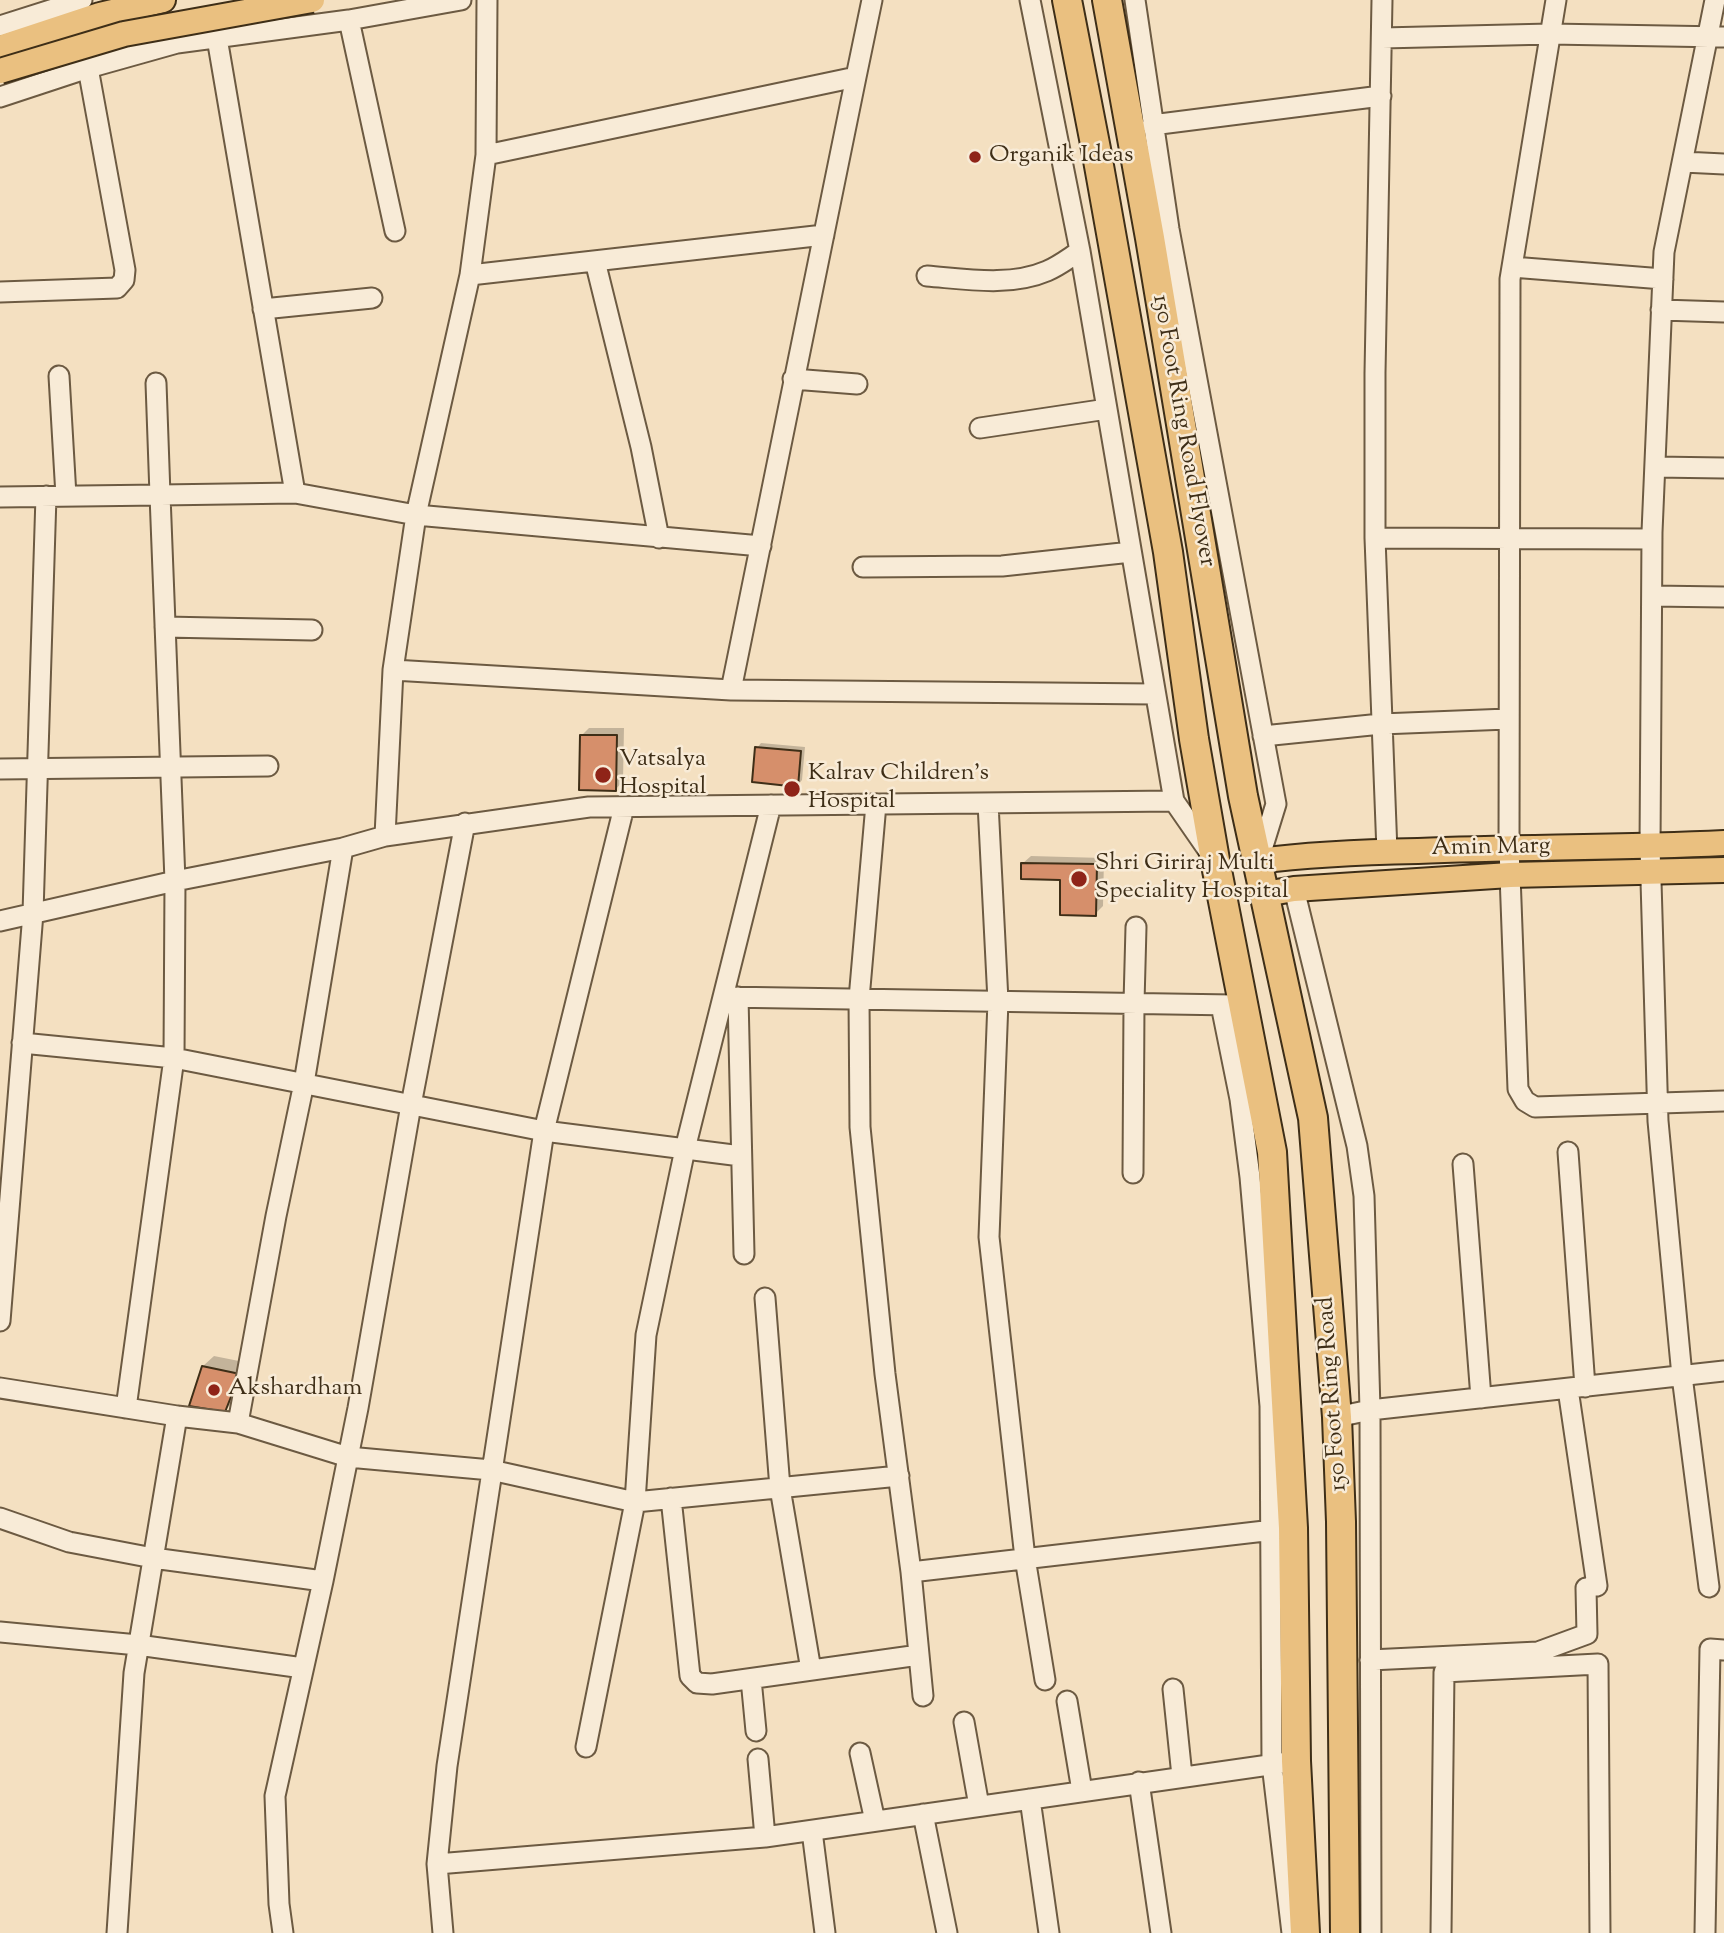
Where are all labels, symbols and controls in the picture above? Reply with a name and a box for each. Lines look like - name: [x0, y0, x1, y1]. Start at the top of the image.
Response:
- place label: Organik Ideas: [989, 143, 1133, 171]
- marker: Organik Ideas: [967, 149, 983, 165]
- street label: 150 Foot Ring Road Flyover: [1144, 293, 1220, 569]
- place label: Vatsalya Hospital: [619, 747, 707, 803]
- place label: Kalrav Children's Hospital: [808, 761, 989, 817]
- marker: Vatsalya Hospital: [593, 765, 613, 785]
- marker: Kalrav Children's Hospital: [782, 779, 802, 799]
- street label: Amin Marg: [1431, 834, 1551, 864]
- place label: Shri Giriraj Multi Speciality Hospital: [1095, 851, 1289, 907]
- marker: Shri Giriraj Multi Speciality Hospital: [1069, 869, 1089, 889]
- street label: 150 Foot Ring Road: [1313, 1296, 1355, 1492]
- place label: Akshardham: [228, 1376, 362, 1404]
- marker: Akshardham: [206, 1382, 222, 1398]

